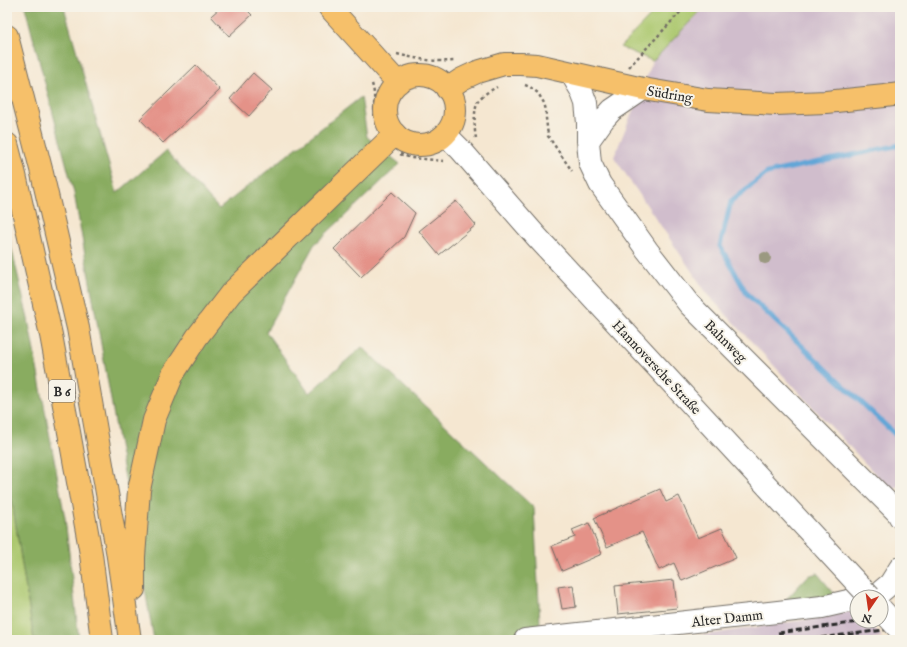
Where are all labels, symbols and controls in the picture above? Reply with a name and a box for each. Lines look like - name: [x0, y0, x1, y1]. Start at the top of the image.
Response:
- street label: Südring: [646, 83, 694, 108]
- street label: Hannoversche Straße: [608, 317, 705, 419]
- street label: Bahnweg: [700, 317, 751, 367]
- road number: B 6: [49, 380, 75, 402]
- north arrow: [849, 589, 889, 629]
- street label: Alter Damm: [690, 606, 764, 632]
- text: N: [860, 610, 874, 626]

